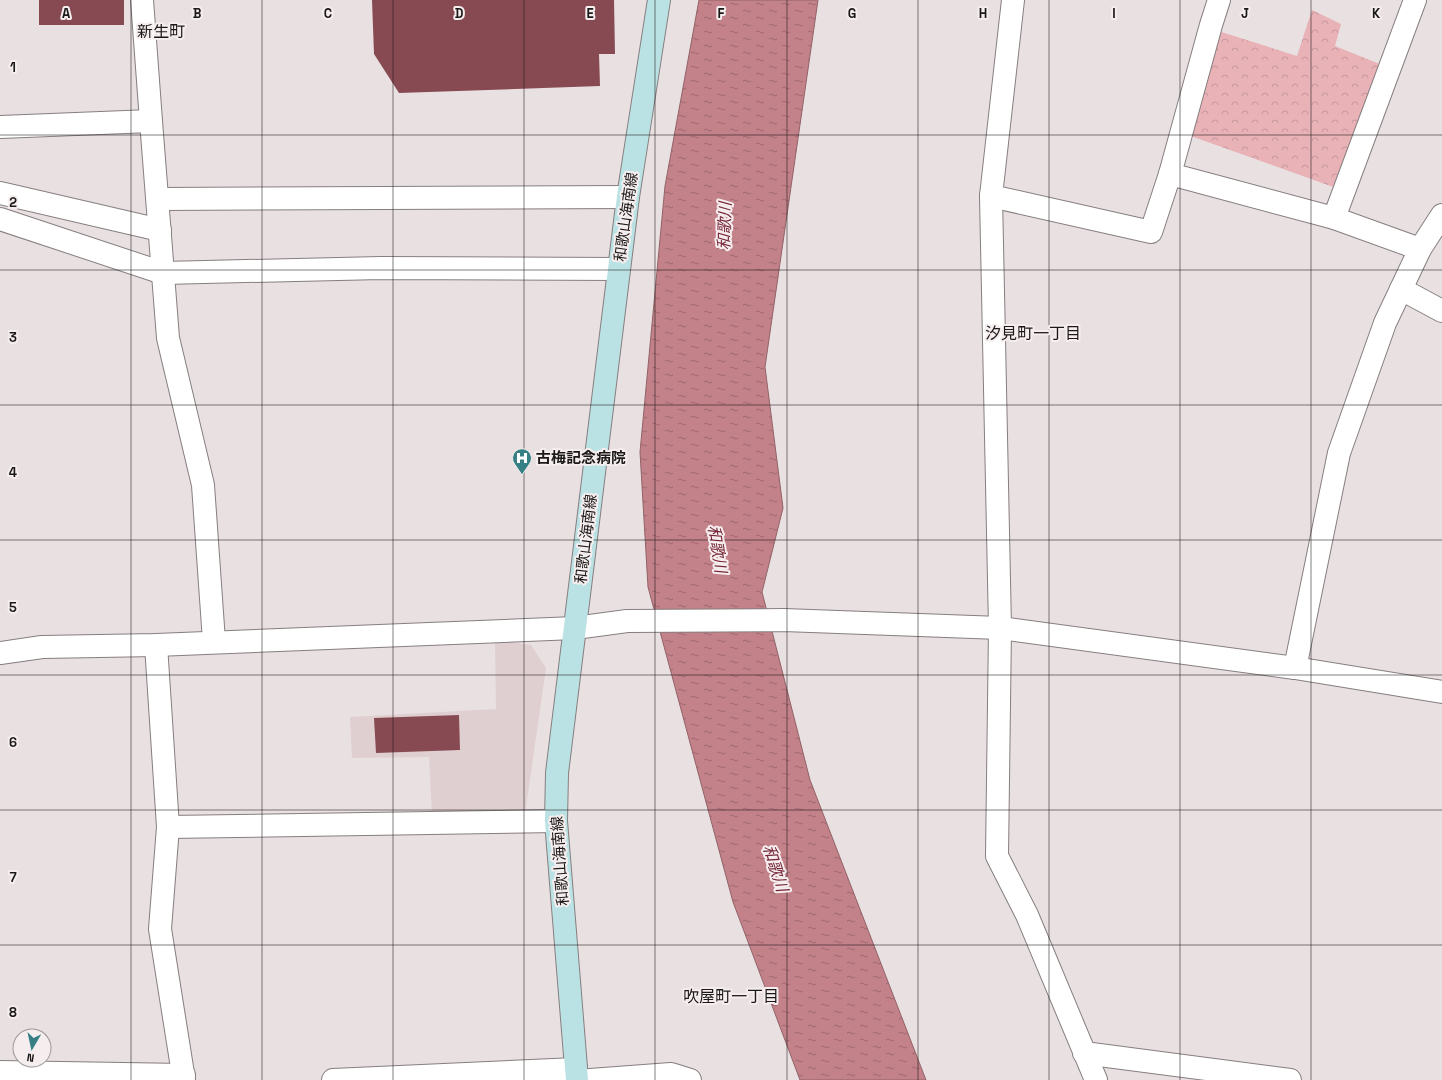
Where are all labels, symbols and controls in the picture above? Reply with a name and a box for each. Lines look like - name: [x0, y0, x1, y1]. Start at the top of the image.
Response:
- text: A: [62, 5, 71, 22]
- text: B: [193, 5, 202, 22]
- text: C: [324, 5, 332, 22]
- text: D: [455, 5, 464, 22]
- text: E: [586, 5, 594, 22]
- text: F: [718, 5, 725, 22]
- text: G: [848, 5, 856, 22]
- text: H: [979, 5, 987, 22]
- text: I: [1112, 5, 1116, 22]
- text: J: [1241, 5, 1249, 22]
- text: K: [1372, 5, 1381, 22]
- district label: 新生町: [137, 21, 185, 42]
- text: 1: [10, 59, 16, 76]
- street label: 和歌山海南線: [610, 171, 641, 263]
- text: 2: [9, 194, 17, 211]
- water label: 和歌川: [713, 200, 736, 250]
- district label: 汐見町一丁目: [985, 323, 1081, 344]
- text: 3: [9, 329, 17, 346]
- hospital icon: 古梅記念病院: [511, 447, 533, 475]
- place label: 古梅記念病院: [536, 448, 626, 467]
- text: 4: [9, 464, 17, 481]
- street label: 和歌山海南線: [571, 493, 600, 585]
- water label: 和歌川: [703, 524, 732, 576]
- text: 5: [9, 599, 17, 616]
- text: 6: [9, 734, 17, 751]
- street label: 和歌山海南線: [547, 815, 572, 907]
- water label: 和歌川: [758, 842, 794, 896]
- text: 7: [9, 869, 17, 886]
- district label: 吹屋町一丁目: [683, 986, 779, 1007]
- text: 8: [9, 1004, 17, 1021]
- north arrow: [12, 1028, 52, 1068]
- text: N: [26, 1050, 35, 1065]

